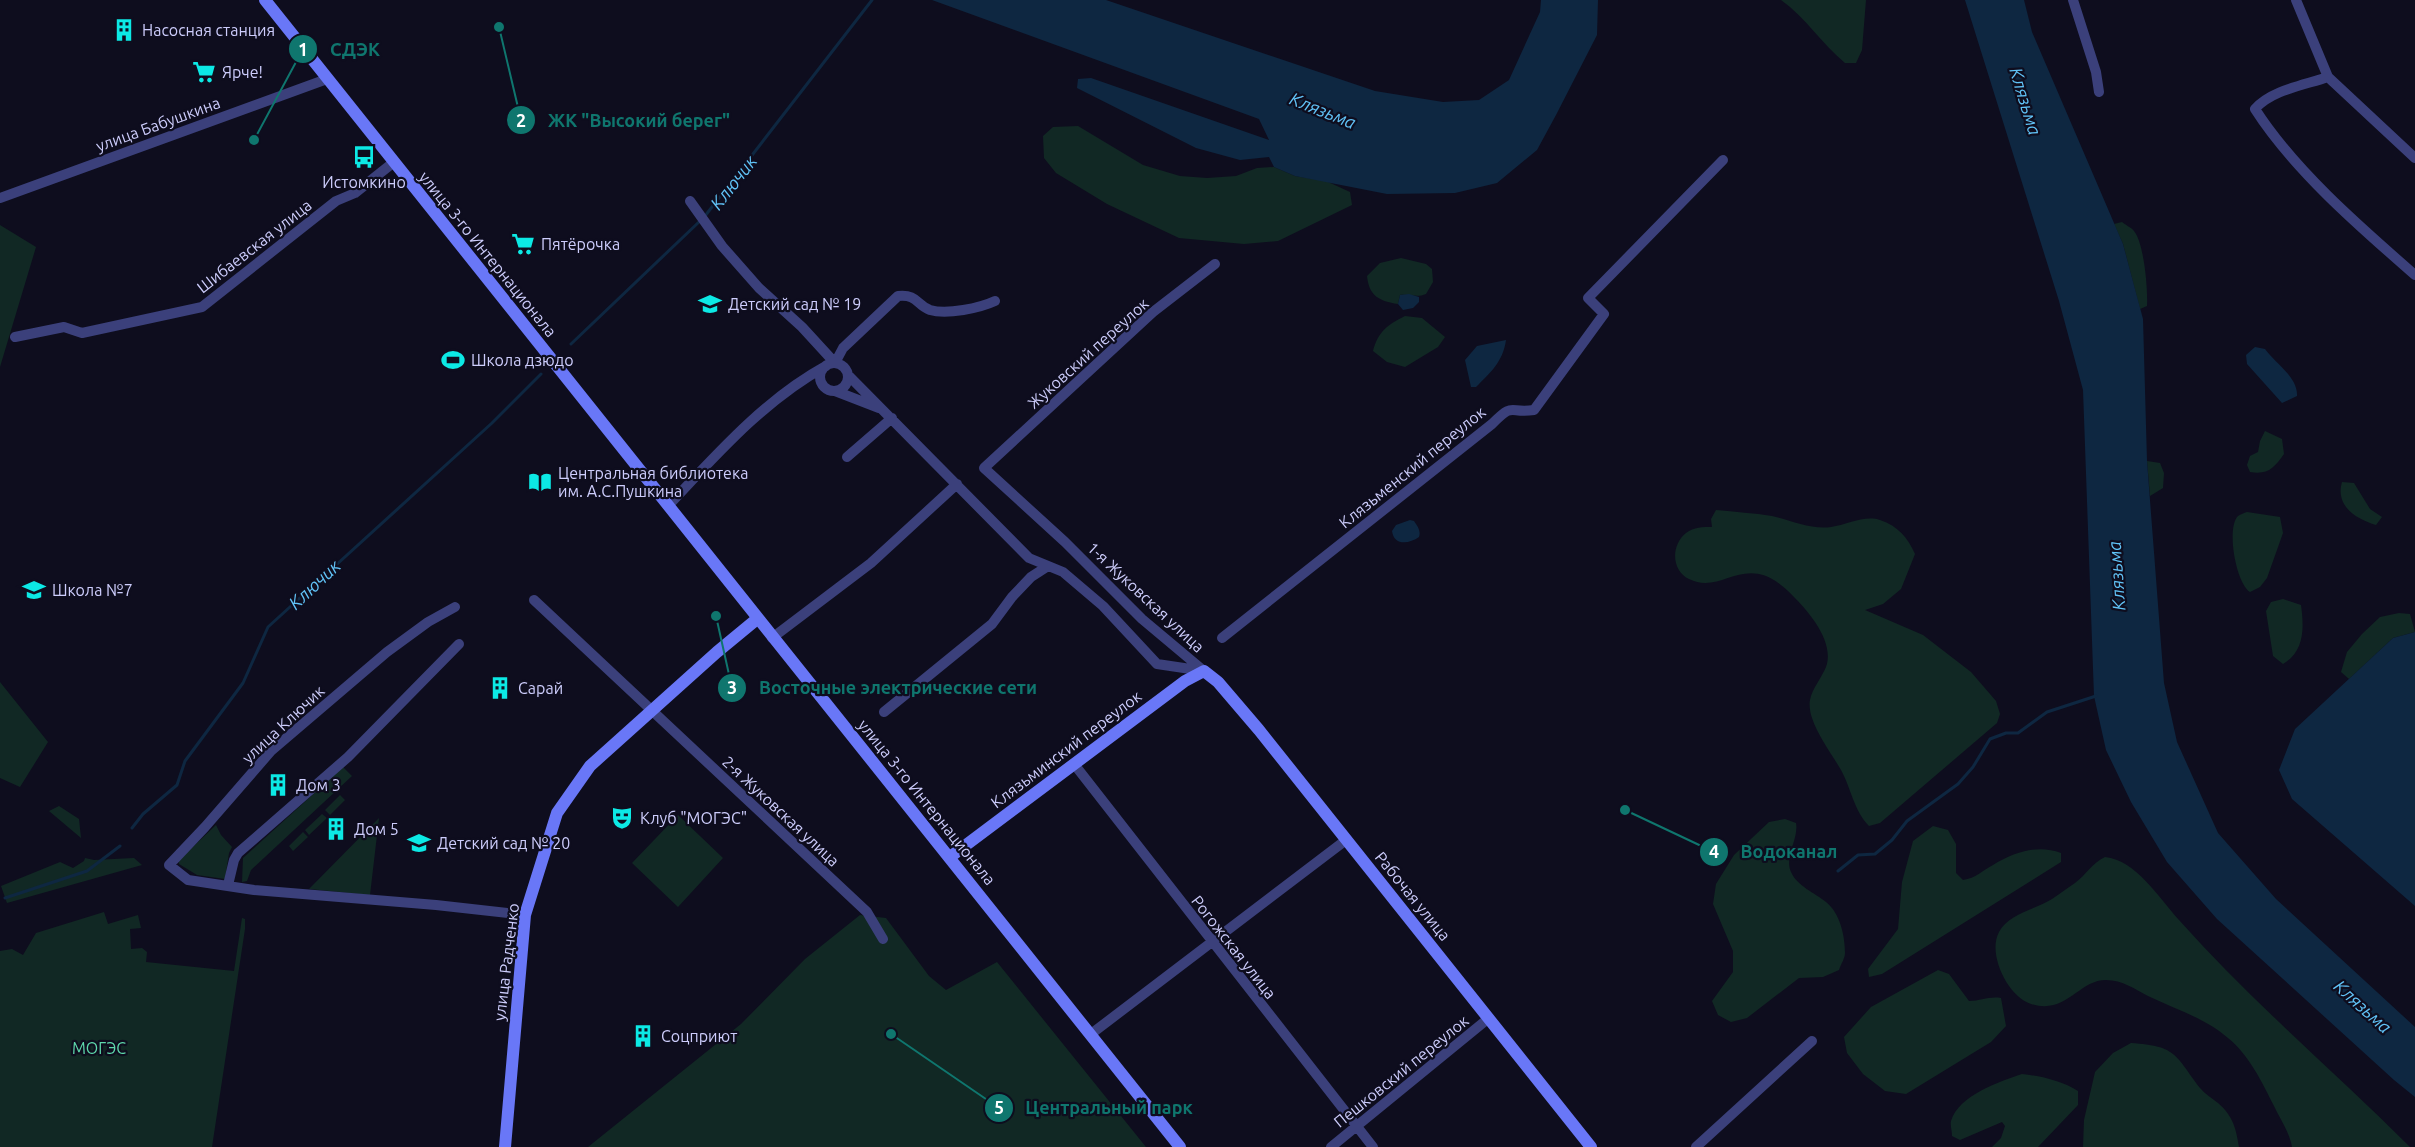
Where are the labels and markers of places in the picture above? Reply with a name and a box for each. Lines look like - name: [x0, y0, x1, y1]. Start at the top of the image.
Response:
- building icon: Насосная станция: [111, 17, 137, 43]
- place label: Насосная станция: [142, 21, 275, 39]
- callout: СДЭК: [288, 31, 392, 67]
- supermarket icon: Ярче!: [191, 59, 217, 85]
- place label: Ярче!: [222, 63, 263, 81]
- callout: ЖК "Высокий берег": [506, 102, 742, 138]
- bus stop icon: Истомкино: [351, 144, 377, 170]
- place label: Истомкино: [322, 173, 406, 191]
- supermarket icon: Пятёрочка: [510, 231, 536, 257]
- place label: Пятёрочка: [541, 235, 620, 253]
- school or university icon: Детский сад № 19: [697, 291, 723, 317]
- place label: Детский сад № 19: [728, 295, 861, 313]
- sports icon: Школа дзюдо: [440, 347, 466, 373]
- place label: Школа дзюдо: [471, 351, 574, 369]
- place label: Центральная библиотека им. А.С.Пушкина: [558, 464, 748, 500]
- library icon: Центральная библиотека им. А.С.Пушкина: [527, 469, 553, 495]
- school or university icon: Школа №7: [21, 577, 47, 603]
- place label: Школа №7: [52, 581, 133, 599]
- callout: Восточные электрические сети: [717, 670, 1049, 706]
- building icon: Сарай: [487, 675, 513, 701]
- place label: Сарай: [518, 679, 563, 697]
- building icon: Дом 3: [265, 772, 291, 798]
- place label: Дом 3: [296, 776, 341, 794]
- theatre icon: Клуб "МОГЭС": [609, 805, 635, 831]
- place label: Клуб "МОГЭС": [640, 809, 747, 827]
- building icon: Дом 5: [323, 816, 349, 842]
- place label: Дом 5: [354, 820, 399, 838]
- school or university icon: Детский сад № 20: [406, 830, 432, 856]
- place label: Детский сад № 20: [437, 834, 570, 852]
- callout: Водоканал: [1699, 834, 1849, 870]
- building icon: Соцприют: [630, 1023, 656, 1049]
- place label: Соцприют: [661, 1027, 737, 1045]
- callout: Центральный парк: [984, 1090, 1205, 1126]

